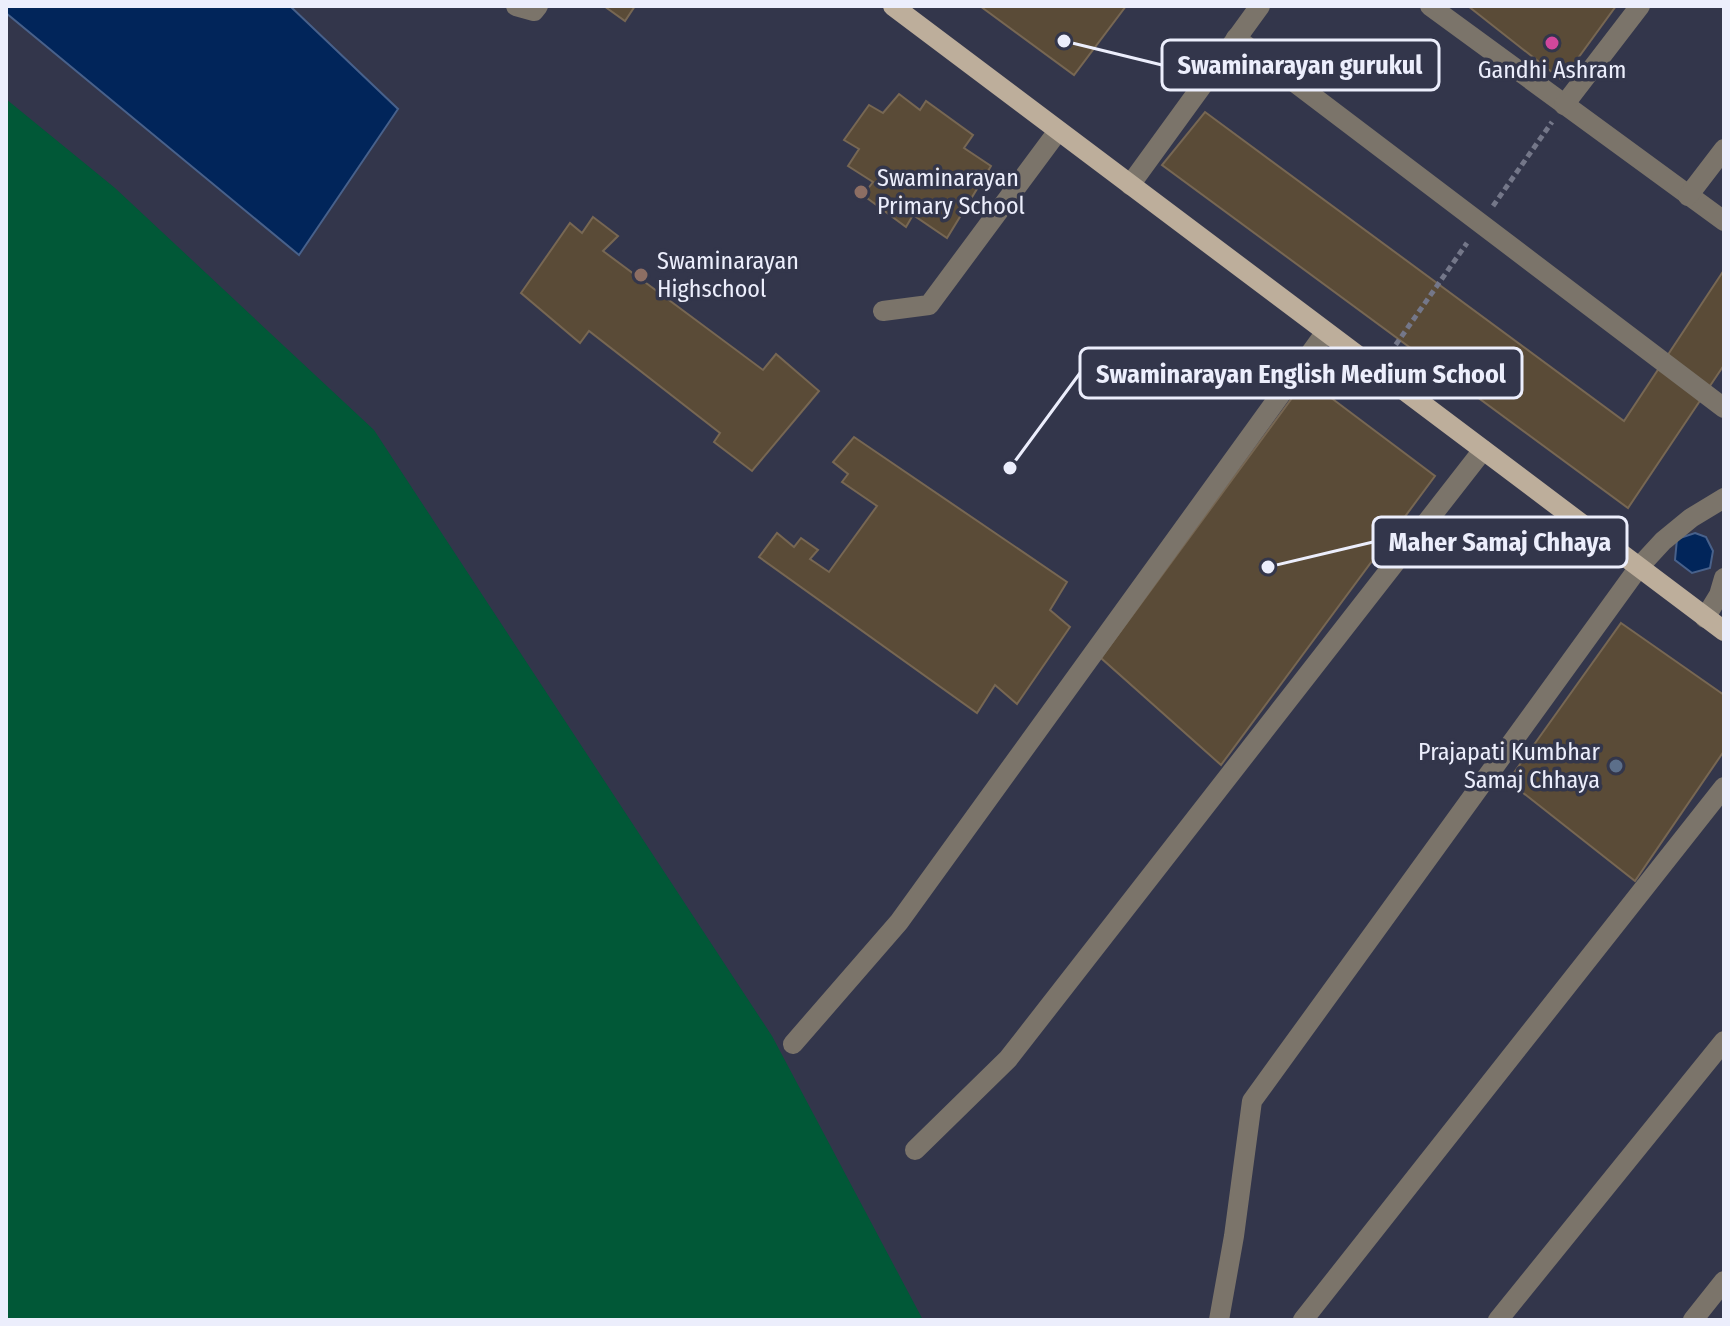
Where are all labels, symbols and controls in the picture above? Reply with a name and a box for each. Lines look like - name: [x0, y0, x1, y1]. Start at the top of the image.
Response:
- marker: Gandhi Ashram: [1543, 34, 1561, 52]
- callout: Swaminarayan gurukul: [1162, 40, 1439, 90]
- text: Swaminarayan gurukul: [1178, 50, 1423, 81]
- place label: Gandhi Ashram: [1478, 56, 1626, 84]
- place label: Swaminarayan Primary School: [877, 164, 1025, 220]
- marker: Swaminarayan Primary School: [852, 183, 870, 201]
- place label: Swaminarayan Highschool: [657, 247, 799, 303]
- marker: Swaminarayan Highschool: [632, 266, 650, 284]
- callout: Swaminarayan English Medium School: [1080, 348, 1522, 398]
- text: Swaminarayan English Medium School: [1096, 359, 1507, 390]
- callout: Maher Samaj Chhaya: [1373, 517, 1627, 567]
- text: Maher Samaj Chhaya: [1389, 527, 1611, 558]
- place label: Prajapati Kumbhar Samaj Chhaya: [1418, 738, 1601, 794]
- marker: Prajapati Kumbhar Samaj Chhaya: [1607, 757, 1625, 775]

